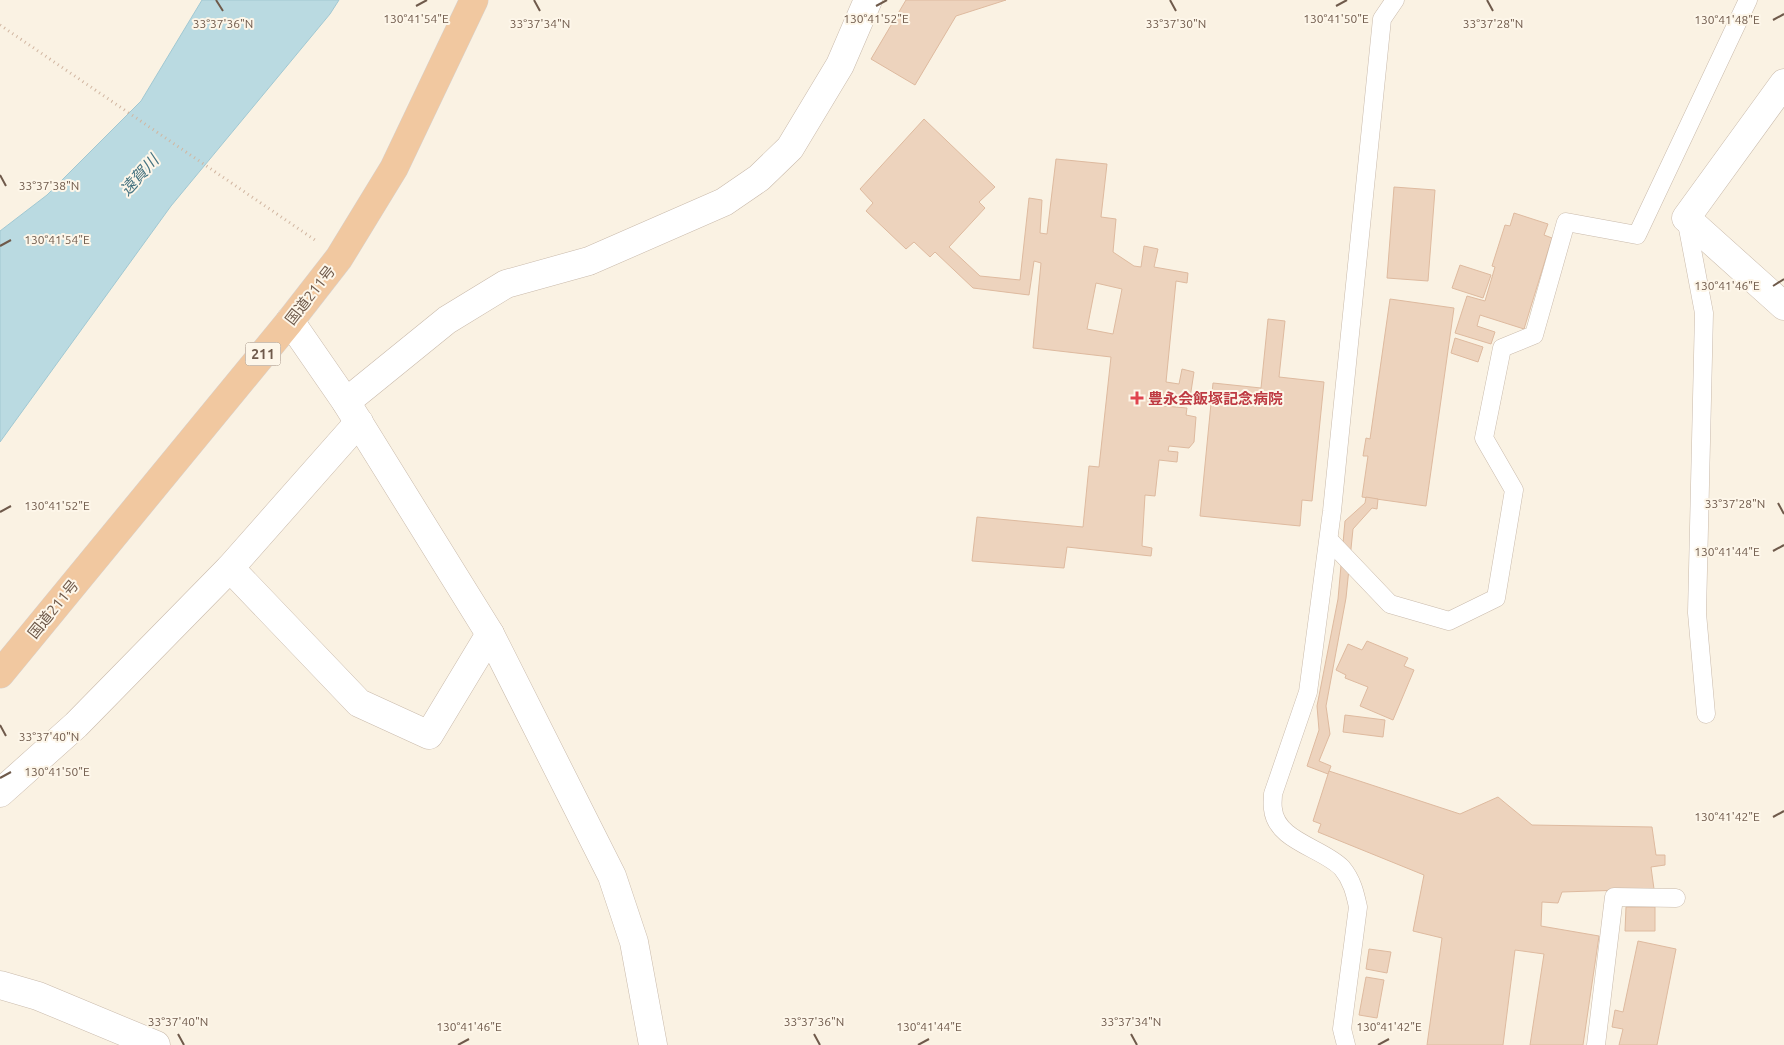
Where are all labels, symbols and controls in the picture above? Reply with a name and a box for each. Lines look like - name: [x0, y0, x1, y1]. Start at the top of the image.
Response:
- text: 130°41'54"E: [383, 12, 449, 25]
- text: 130°41'52"E: [843, 12, 909, 25]
- text: 130°41'50"E: [1303, 12, 1369, 25]
- text: 130°41'48"E: [1694, 13, 1760, 26]
- text: 33°37'36"N: [193, 17, 253, 30]
- text: 33°37'34"N: [510, 17, 570, 30]
- text: 33°37'30"N: [1146, 17, 1206, 30]
- text: 33°37'28"N: [1463, 17, 1523, 30]
- water label: 遠賀川: [116, 150, 163, 199]
- text: 33°37'38"N: [19, 179, 79, 192]
- text: 130°41'54"E: [24, 233, 90, 246]
- street label: 国道211号: [282, 262, 338, 328]
- text: 130°41'46"E: [1694, 279, 1760, 292]
- road number: 211: [246, 342, 280, 366]
- place label: 豊永会飯塚記念病院: [1148, 390, 1283, 407]
- marker: 豊永会飯塚記念病院: [1130, 391, 1144, 405]
- text: 33°37'28"N: [1705, 497, 1765, 510]
- text: 130°41'52"E: [24, 499, 90, 512]
- text: 130°41'44"E: [1694, 545, 1760, 558]
- street label: 国道211号: [24, 576, 82, 642]
- text: 33°37'40"N: [19, 730, 79, 743]
- text: 130°41'50"E: [24, 765, 90, 778]
- text: 130°41'42"E: [1694, 810, 1760, 823]
- text: 33°37'40"N: [148, 1015, 208, 1028]
- text: 33°37'36"N: [784, 1015, 844, 1028]
- text: 33°37'34"N: [1101, 1015, 1161, 1028]
- text: 130°41'46"E: [436, 1020, 502, 1033]
- text: 130°41'44"E: [896, 1020, 962, 1033]
- text: 130°41'42"E: [1356, 1020, 1422, 1033]

